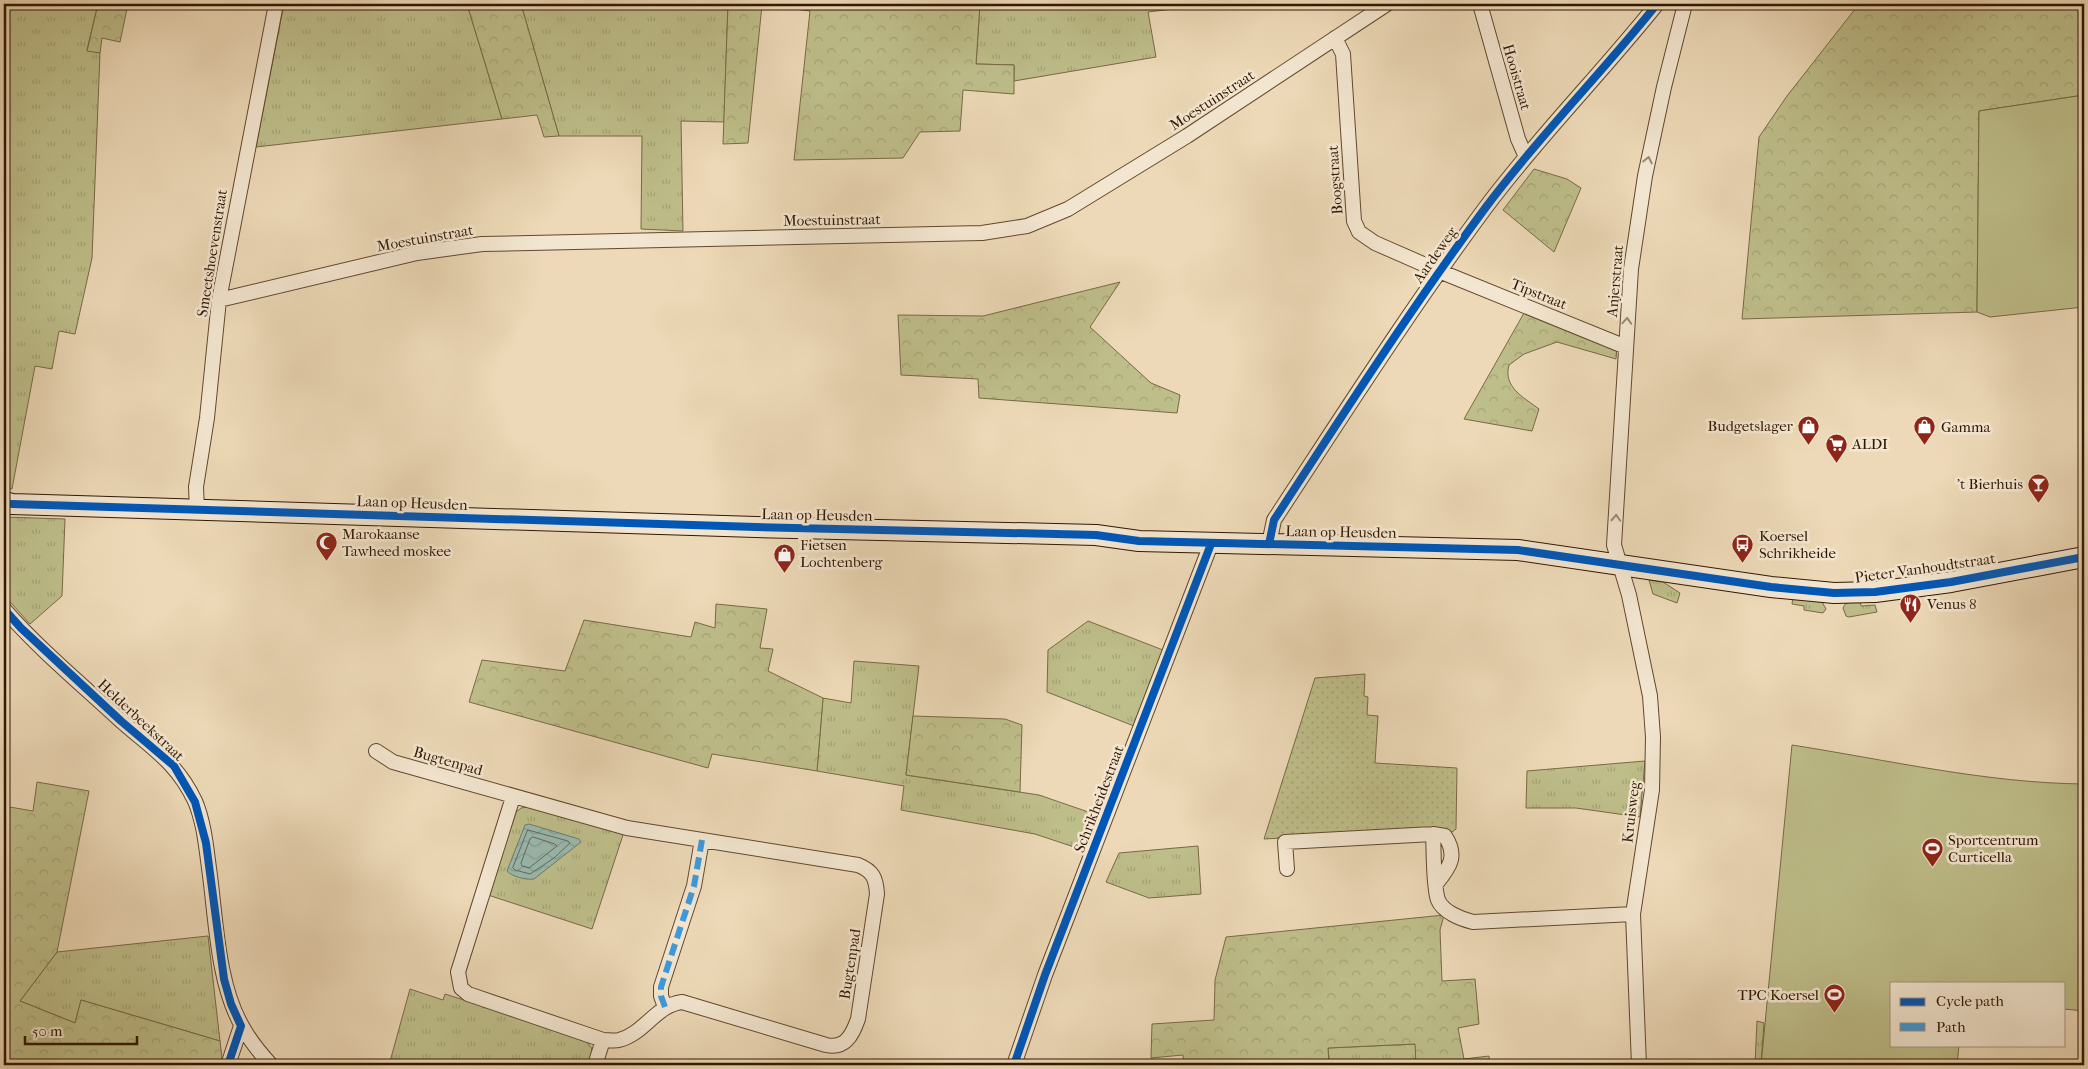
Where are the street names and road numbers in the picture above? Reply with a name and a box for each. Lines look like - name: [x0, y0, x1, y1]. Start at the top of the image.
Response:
- street label: Hooistraat: [1499, 42, 1535, 113]
- street label: Moestuinstraat: [1166, 66, 1258, 134]
- street label: Boogstraat: [1324, 144, 1346, 215]
- street label: Smeetshoevenstraat: [193, 187, 231, 318]
- street label: Moestuinstraat: [783, 210, 882, 230]
- street label: Moestuinstraat: [375, 221, 475, 255]
- street label: Aardeweg: [1409, 223, 1461, 287]
- street label: Anjerstraat: [1603, 243, 1627, 319]
- street label: Tipstraat: [1508, 275, 1570, 314]
- street label: Laan op Heusden: [356, 492, 468, 514]
- street label: Laan op Heusden: [761, 505, 873, 525]
- street label: Laan op Heusden: [1285, 522, 1397, 542]
- street label: Pieter Vanhoudtstraat: [1853, 549, 1997, 587]
- street label: Helderbeekstraat: [94, 675, 189, 765]
- street label: Schrikheidestraat: [1070, 742, 1128, 855]
- street label: Bugtenpad: [411, 743, 486, 780]
- street label: Kruisweg: [1618, 779, 1644, 844]
- street label: Bugtenpad: [836, 927, 865, 1001]

